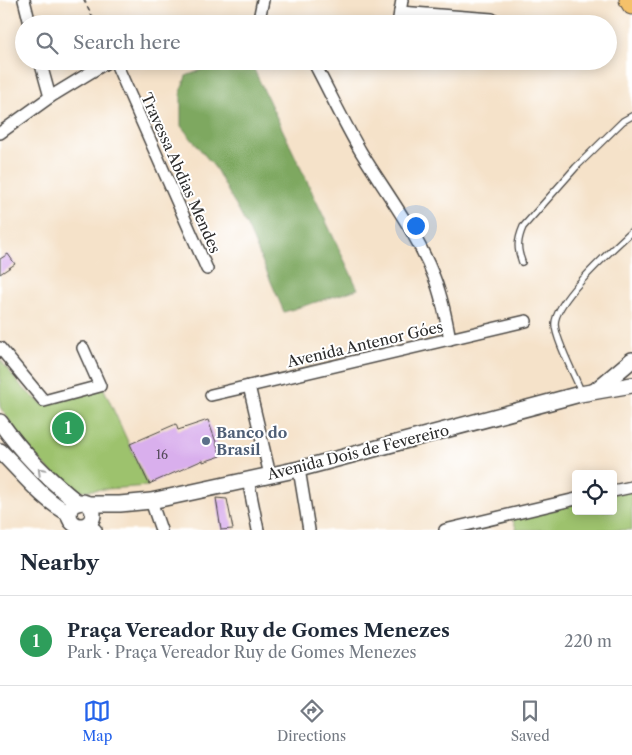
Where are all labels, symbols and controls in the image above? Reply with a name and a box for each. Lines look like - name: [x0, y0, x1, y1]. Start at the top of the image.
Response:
- search box: [15, 15, 617, 70]
- icon: search: [33, 29, 61, 57]
- text: Search here: [73, 31, 181, 54]
- street label: Travessa Abdias Mendes: [137, 90, 225, 256]
- your location: [403, 213, 429, 239]
- street label: Avenida Antenor Góes: [284, 317, 445, 371]
- pin: 1: [52, 409, 84, 447]
- street label: Avenida Dois de Fevereiro: [264, 420, 451, 484]
- place label: Banco do Brasil: [216, 423, 287, 459]
- marker: Banco do Brasil: [200, 435, 212, 447]
- house number: 16: [156, 447, 168, 462]
- one-way arrow: [38, 467, 47, 476]
- map controls: [572, 470, 617, 515]
- button: locate: [572, 470, 617, 515]
- text: Nearby: [20, 550, 99, 575]
- text: Praça Vereador Ruy de Gomes Menezes: [67, 619, 450, 642]
- text: 1: [32, 631, 40, 651]
- text: 220 m: [564, 631, 612, 651]
- text: Park · Praça Vereador Ruy de Gomes Menezes: [67, 642, 417, 662]
- tab: Map: [82, 697, 112, 745]
- tab: Directions: [277, 697, 346, 745]
- tab: Saved: [511, 697, 550, 745]

